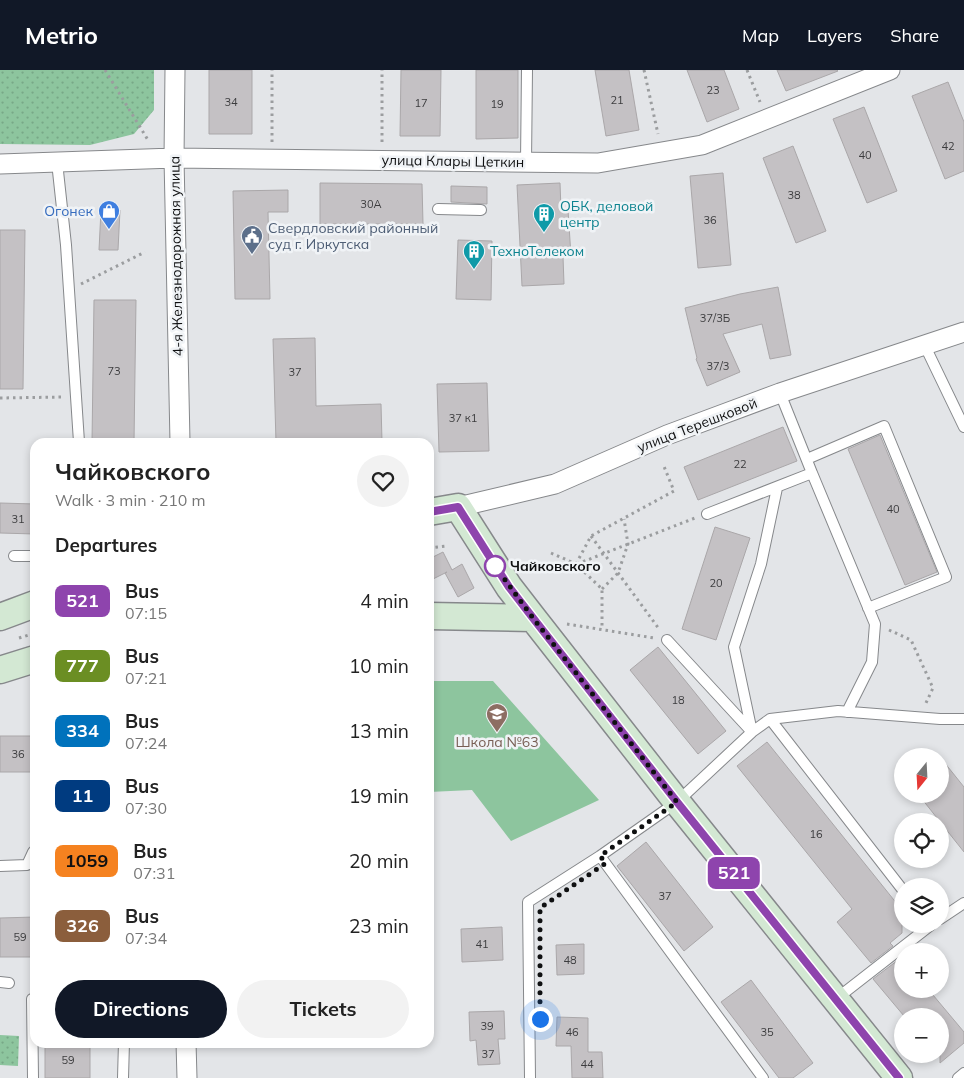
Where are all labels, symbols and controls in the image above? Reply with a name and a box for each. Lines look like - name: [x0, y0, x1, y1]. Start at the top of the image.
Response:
- text: Metrio: [25, 20, 98, 50]
- text: Map: [742, 24, 779, 47]
- text: Layers: [807, 24, 862, 47]
- text: Share: [890, 24, 939, 47]
- house number: 23: [706, 83, 720, 97]
- house number: 21: [610, 93, 624, 107]
- house number: 34: [224, 95, 238, 109]
- house number: 17: [414, 96, 428, 110]
- house number: 19: [490, 97, 504, 111]
- house number: 42: [941, 139, 955, 153]
- house number: 40: [858, 148, 872, 162]
- street label: улица Клары Цеткин: [382, 151, 524, 171]
- street label: 4-я Железнодорожная улица: [165, 156, 187, 356]
- house number: 38: [787, 188, 801, 202]
- house number: 30А: [360, 197, 382, 211]
- place label: ОБК, деловой центр: [560, 197, 653, 231]
- shop icon: Огонек: [97, 199, 121, 230]
- place label: Огонек: [44, 202, 93, 220]
- building icon: ОБК, деловой центр: [532, 202, 556, 233]
- house number: 36: [703, 213, 717, 227]
- place label: Свердловский районный суд г. Иркутска: [268, 219, 438, 253]
- public building icon: Свердловский районный суд г. Иркутска: [240, 224, 264, 255]
- building icon: ТехноТелеком: [462, 239, 486, 270]
- place label: ТехноТелеком: [490, 242, 584, 260]
- house number: 37/3Б: [700, 311, 730, 325]
- house number: 37/3: [707, 359, 729, 373]
- house number: 73: [107, 364, 121, 378]
- house number: 37: [288, 365, 302, 379]
- street label: улица Терешковой: [634, 394, 760, 456]
- house number: 37 к1: [449, 411, 477, 425]
- button: heart: [357, 455, 409, 507]
- text: Чайковского: [55, 456, 211, 486]
- house number: 22: [733, 457, 747, 471]
- text: Walk · 3 min · 210 m: [55, 490, 206, 510]
- house number: 40: [886, 502, 900, 516]
- house number: 31: [11, 512, 25, 526]
- text: Departures: [55, 533, 157, 557]
- marker: Чайковского: [484, 555, 506, 577]
- place label: Чайковского: [510, 557, 601, 575]
- house number: 20: [709, 576, 723, 590]
- text: Bus: [125, 579, 159, 603]
- text: 521: [66, 589, 99, 612]
- text: 4 min: [360, 589, 409, 613]
- text: 07:15: [125, 603, 167, 623]
- text: Bus: [125, 644, 159, 668]
- text: 777: [66, 654, 99, 677]
- text: 10 min: [349, 654, 409, 678]
- text: 07:21: [125, 668, 167, 688]
- house number: 18: [671, 693, 685, 707]
- school or university icon: Школа №63: [485, 702, 509, 733]
- text: Bus: [125, 709, 159, 733]
- text: 334: [66, 719, 99, 742]
- text: 13 min: [349, 719, 409, 743]
- text: 07:24: [125, 733, 167, 753]
- place label: Школа №63: [455, 733, 539, 751]
- house number: 36: [11, 747, 25, 761]
- north arrow: [894, 748, 949, 802]
- map controls: [894, 748, 949, 1063]
- text: Bus: [125, 774, 159, 798]
- text: 11: [72, 784, 93, 807]
- text: 19 min: [349, 784, 409, 808]
- text: 07:30: [125, 798, 167, 818]
- button: locate: [894, 813, 949, 868]
- house number: 16: [809, 827, 823, 841]
- text: Bus: [133, 839, 167, 863]
- text: 1059: [65, 849, 108, 872]
- text: 20 min: [349, 849, 409, 873]
- line badge: 521: [705, 857, 763, 889]
- text: 521: [718, 861, 750, 884]
- text: 07:31: [133, 863, 175, 883]
- button: layers: [894, 878, 949, 933]
- house number: 37: [658, 889, 672, 903]
- text: Bus: [125, 904, 159, 928]
- text: 326: [66, 914, 99, 937]
- text: 23 min: [349, 914, 409, 938]
- text: 07:34: [125, 928, 167, 948]
- house number: 59: [13, 930, 27, 944]
- house number: 41: [475, 937, 489, 951]
- button: +: [894, 943, 949, 998]
- house number: 48: [563, 953, 577, 967]
- button: Directions: [55, 980, 227, 1038]
- button: Tickets: [237, 980, 409, 1038]
- your location: [528, 1007, 553, 1032]
- button: −: [894, 1008, 949, 1063]
- house number: 39: [480, 1019, 494, 1033]
- house number: 46: [565, 1025, 579, 1039]
- house number: 35: [760, 1025, 774, 1039]
- house number: 37: [481, 1047, 495, 1061]
- house number: 59: [61, 1053, 75, 1067]
- house number: 44: [580, 1057, 594, 1071]

